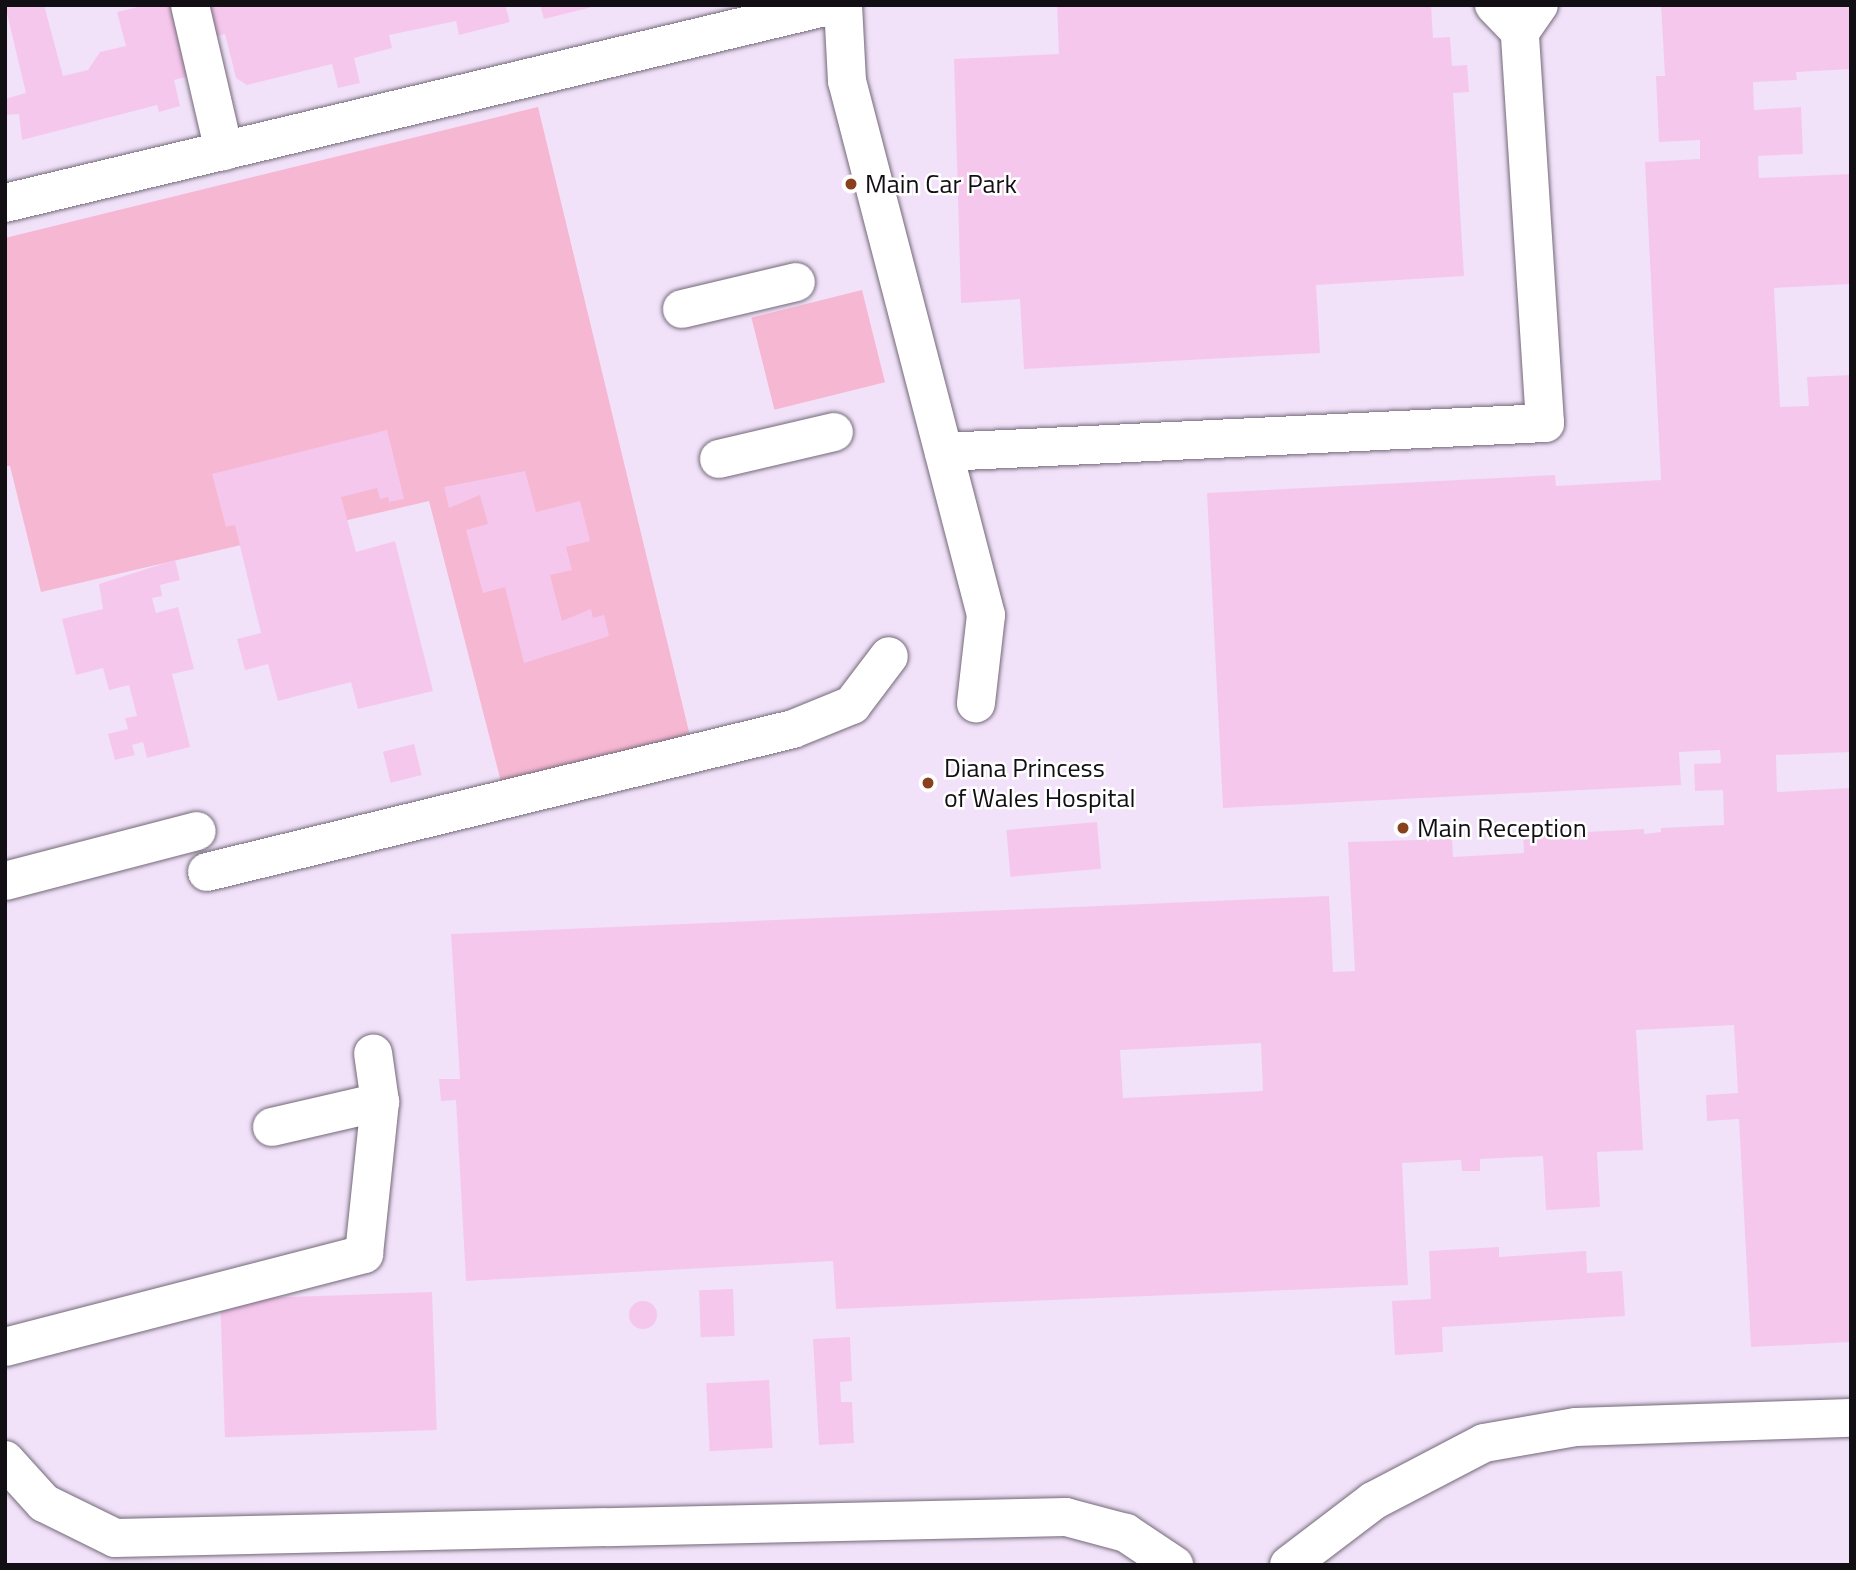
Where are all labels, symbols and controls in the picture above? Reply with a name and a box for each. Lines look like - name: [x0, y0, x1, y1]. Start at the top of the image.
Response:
- place label: Main Car Park: [865, 168, 1017, 200]
- marker: Main Car Park: [843, 176, 859, 192]
- place label: Diana Princess of Wales Hospital: [944, 752, 1135, 814]
- marker: Diana Princess of Wales Hospital: [918, 773, 938, 793]
- place label: Main Reception: [1417, 812, 1587, 844]
- marker: Main Reception: [1395, 820, 1411, 836]

